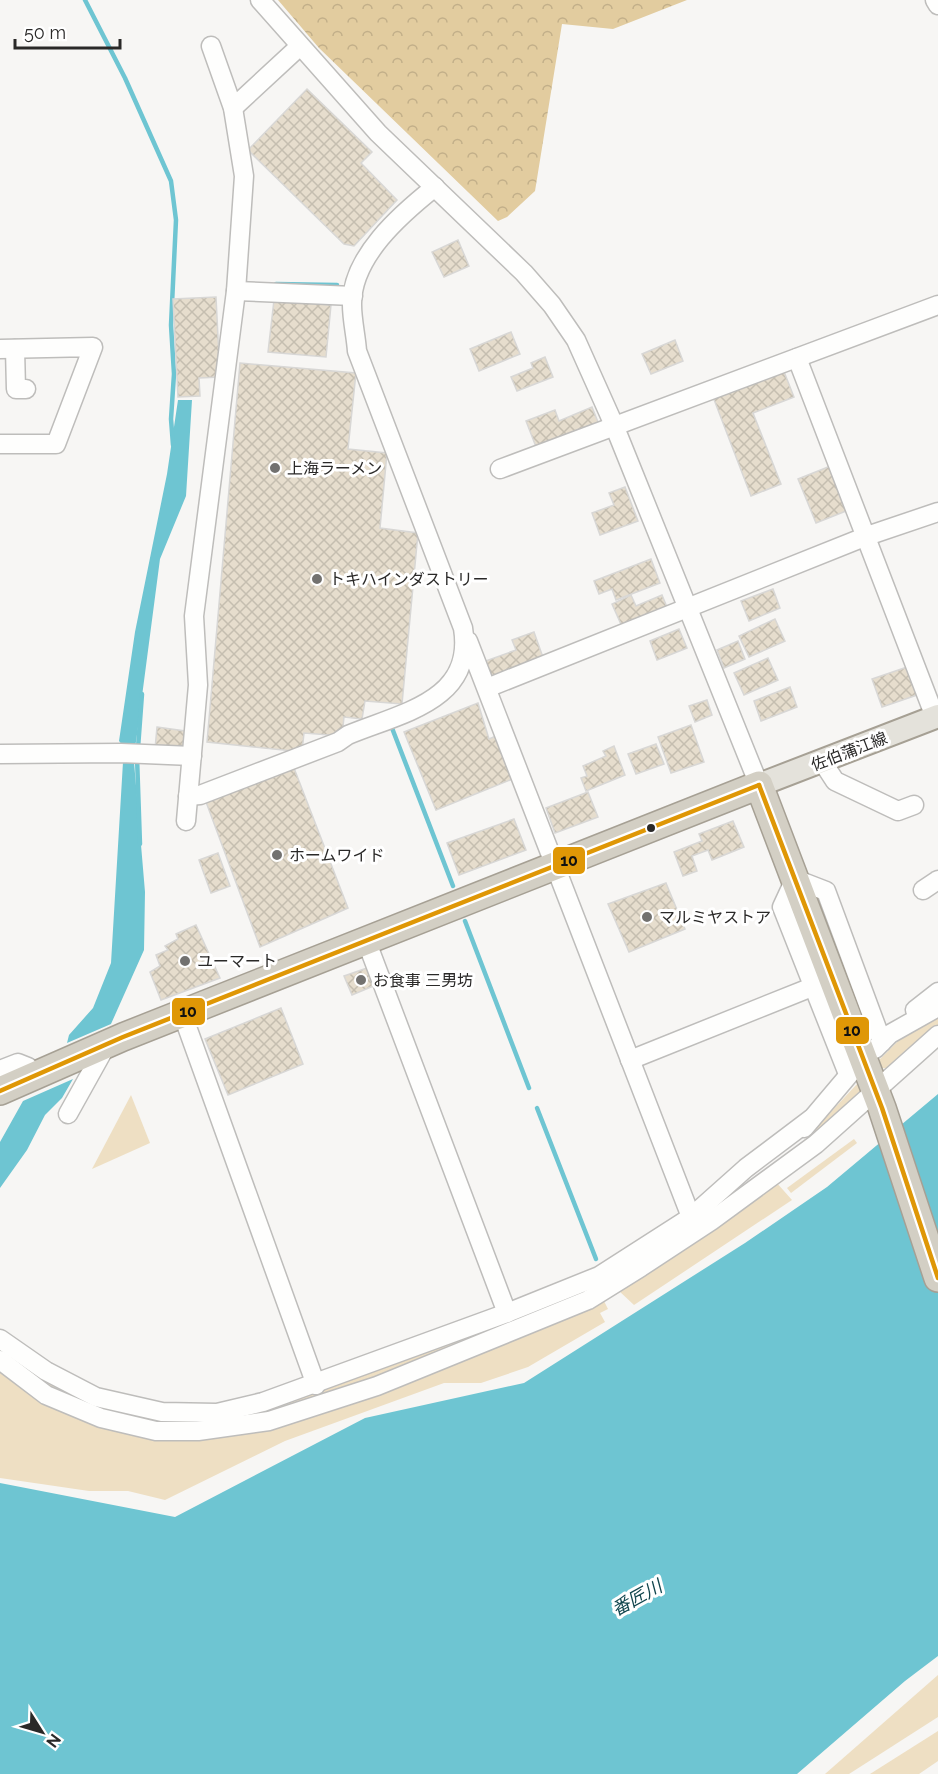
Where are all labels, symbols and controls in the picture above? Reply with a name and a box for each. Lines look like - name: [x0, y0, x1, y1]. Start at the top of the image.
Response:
- scale bar: [15, 12, 120, 50]
- text: 50 m: [24, 22, 66, 43]
- place label: 上海ラーメン: [287, 459, 382, 478]
- marker: 上海ラーメン: [268, 461, 282, 475]
- place label: トキハインダストリー: [329, 570, 489, 589]
- marker: トキハインダストリー: [310, 572, 324, 586]
- street label: 佐伯蒲江線: [808, 728, 890, 775]
- unlabelled marker: [645, 822, 657, 834]
- place label: ホームワイド: [289, 846, 385, 865]
- line badge: 10: [552, 846, 586, 875]
- marker: ホームワイド: [270, 848, 284, 862]
- text: 10: [560, 851, 578, 870]
- place label: マルミヤストア: [659, 908, 771, 927]
- marker: マルミヤストア: [640, 910, 654, 924]
- place label: ユーマート: [197, 952, 277, 971]
- marker: ユーマート: [178, 954, 192, 968]
- place label: お食事 三男坊: [373, 971, 473, 990]
- marker: お食事 三男坊: [354, 973, 368, 987]
- line badge: 10: [171, 997, 206, 1026]
- text: 10: [179, 1002, 197, 1021]
- line badge: 10: [835, 1016, 870, 1045]
- text: 10: [843, 1021, 861, 1040]
- water label: 番匠川: [608, 1574, 667, 1620]
- north arrow: [12, 1702, 72, 1762]
- text: N: [42, 1730, 65, 1751]

